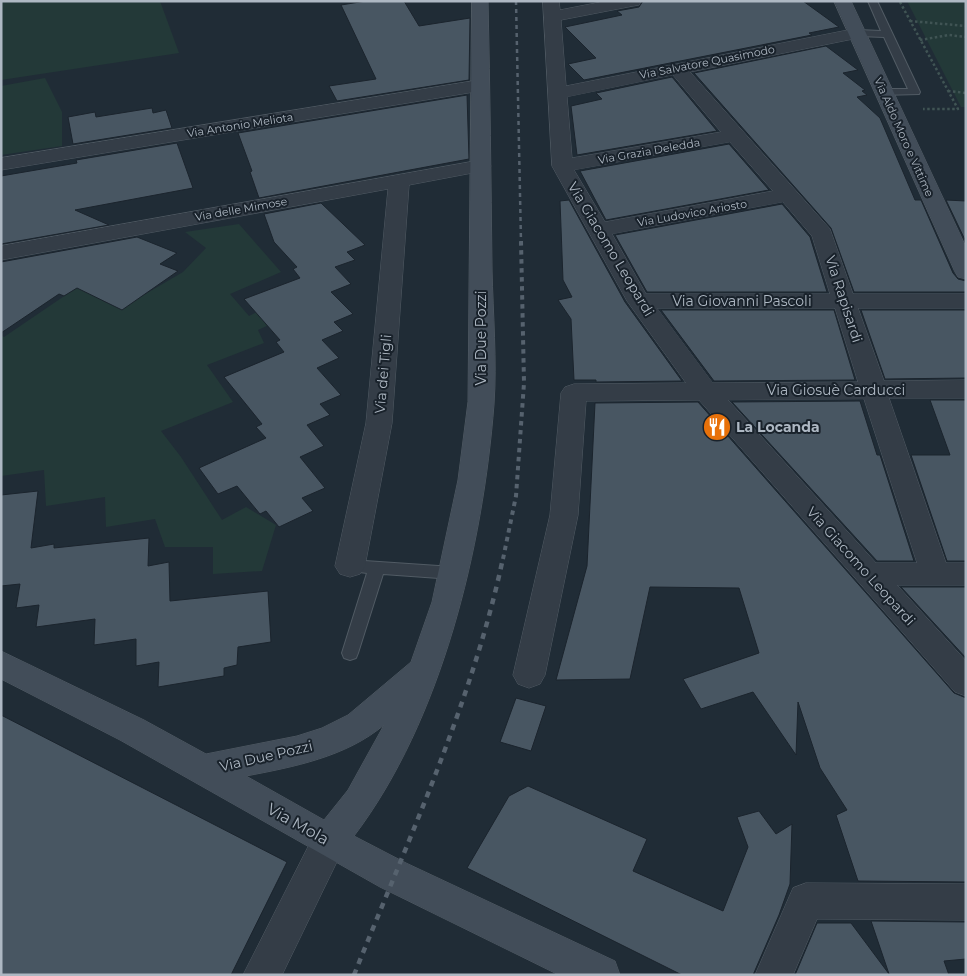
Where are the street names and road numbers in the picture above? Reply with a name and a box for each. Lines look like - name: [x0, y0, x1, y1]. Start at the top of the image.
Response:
- street label: Via Salvatore Quasimodo: [638, 42, 776, 82]
- street label: Via Aldo Moro e Vittime: [871, 75, 937, 199]
- street label: Via Antonio Meliota: [186, 110, 294, 140]
- street label: Via Grazia Deledda: [597, 135, 701, 167]
- street label: Via Giacomo Leopardi: [564, 178, 658, 320]
- street label: Via delle Mimose: [194, 194, 289, 224]
- street label: Via Ludovico Ariosto: [636, 196, 748, 230]
- street label: Via Rapisardi: [821, 253, 867, 345]
- street label: Via Due Pozzi: [472, 291, 490, 385]
- street label: Via Giovanni Pascoli: [672, 292, 812, 310]
- street label: Via dei Tigli: [371, 334, 395, 414]
- street label: Via Giosuè Carducci: [767, 381, 905, 399]
- street label: Via Giacomo Leopardi: [803, 503, 919, 629]
- street label: Via Due Pozzi: [218, 737, 314, 775]
- street label: Via Mola: [264, 799, 332, 849]

